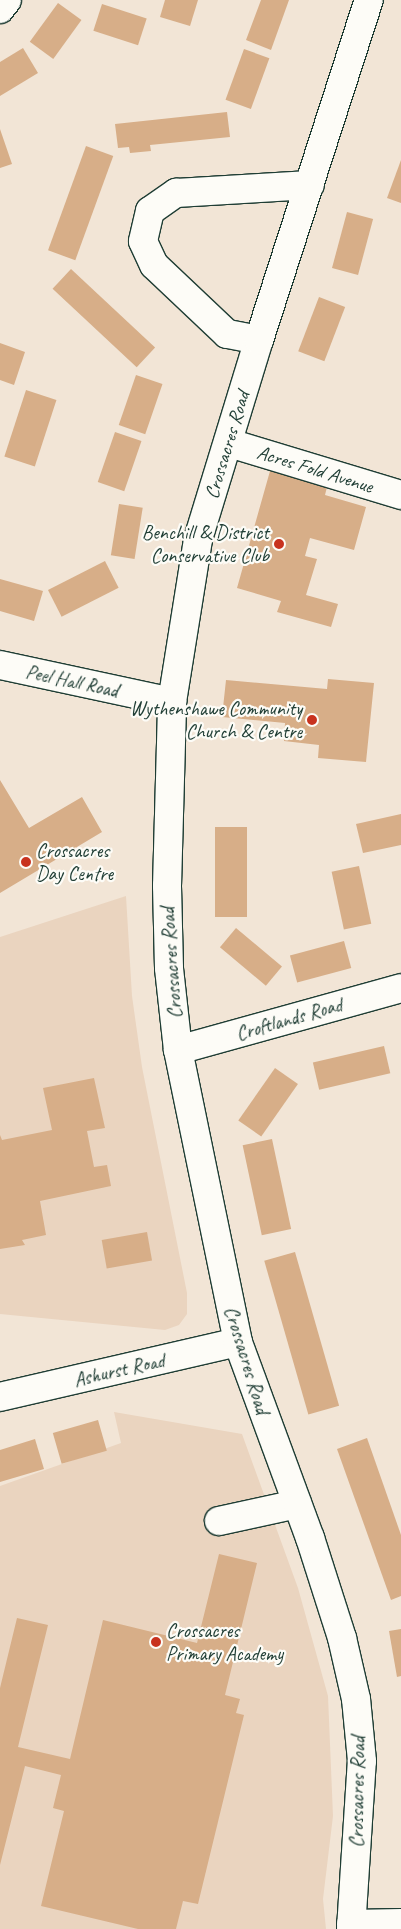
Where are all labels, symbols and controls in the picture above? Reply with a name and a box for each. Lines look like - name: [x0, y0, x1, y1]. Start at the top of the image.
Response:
- street label: Crossacres Road: [199, 388, 255, 502]
- street label: Acres Fold Avenue: [254, 440, 376, 498]
- place label: Benchill & District Conservative Club: [142, 520, 269, 567]
- marker: Benchill & District Conservative Club: [273, 538, 285, 550]
- street label: Peel Hall Road: [23, 659, 121, 703]
- place label: Wythenshawe Community Church & Centre: [130, 696, 302, 743]
- marker: Wythenshawe Community Church & Centre: [306, 714, 318, 726]
- place label: Crossacres Day Centre: [36, 838, 113, 885]
- marker: Crossacres Day Centre: [20, 856, 32, 868]
- street label: Crossacres Road: [155, 907, 187, 1019]
- street label: Croftlands Road: [233, 992, 345, 1046]
- street label: Crossacres Road: [219, 1303, 275, 1417]
- street label: Ashurst Road: [71, 1348, 167, 1392]
- place label: Crossacres Primary Academy: [166, 1618, 284, 1665]
- marker: Crossacres Primary Academy: [150, 1636, 162, 1648]
- street label: Crossacres Road: [344, 1736, 370, 1848]

